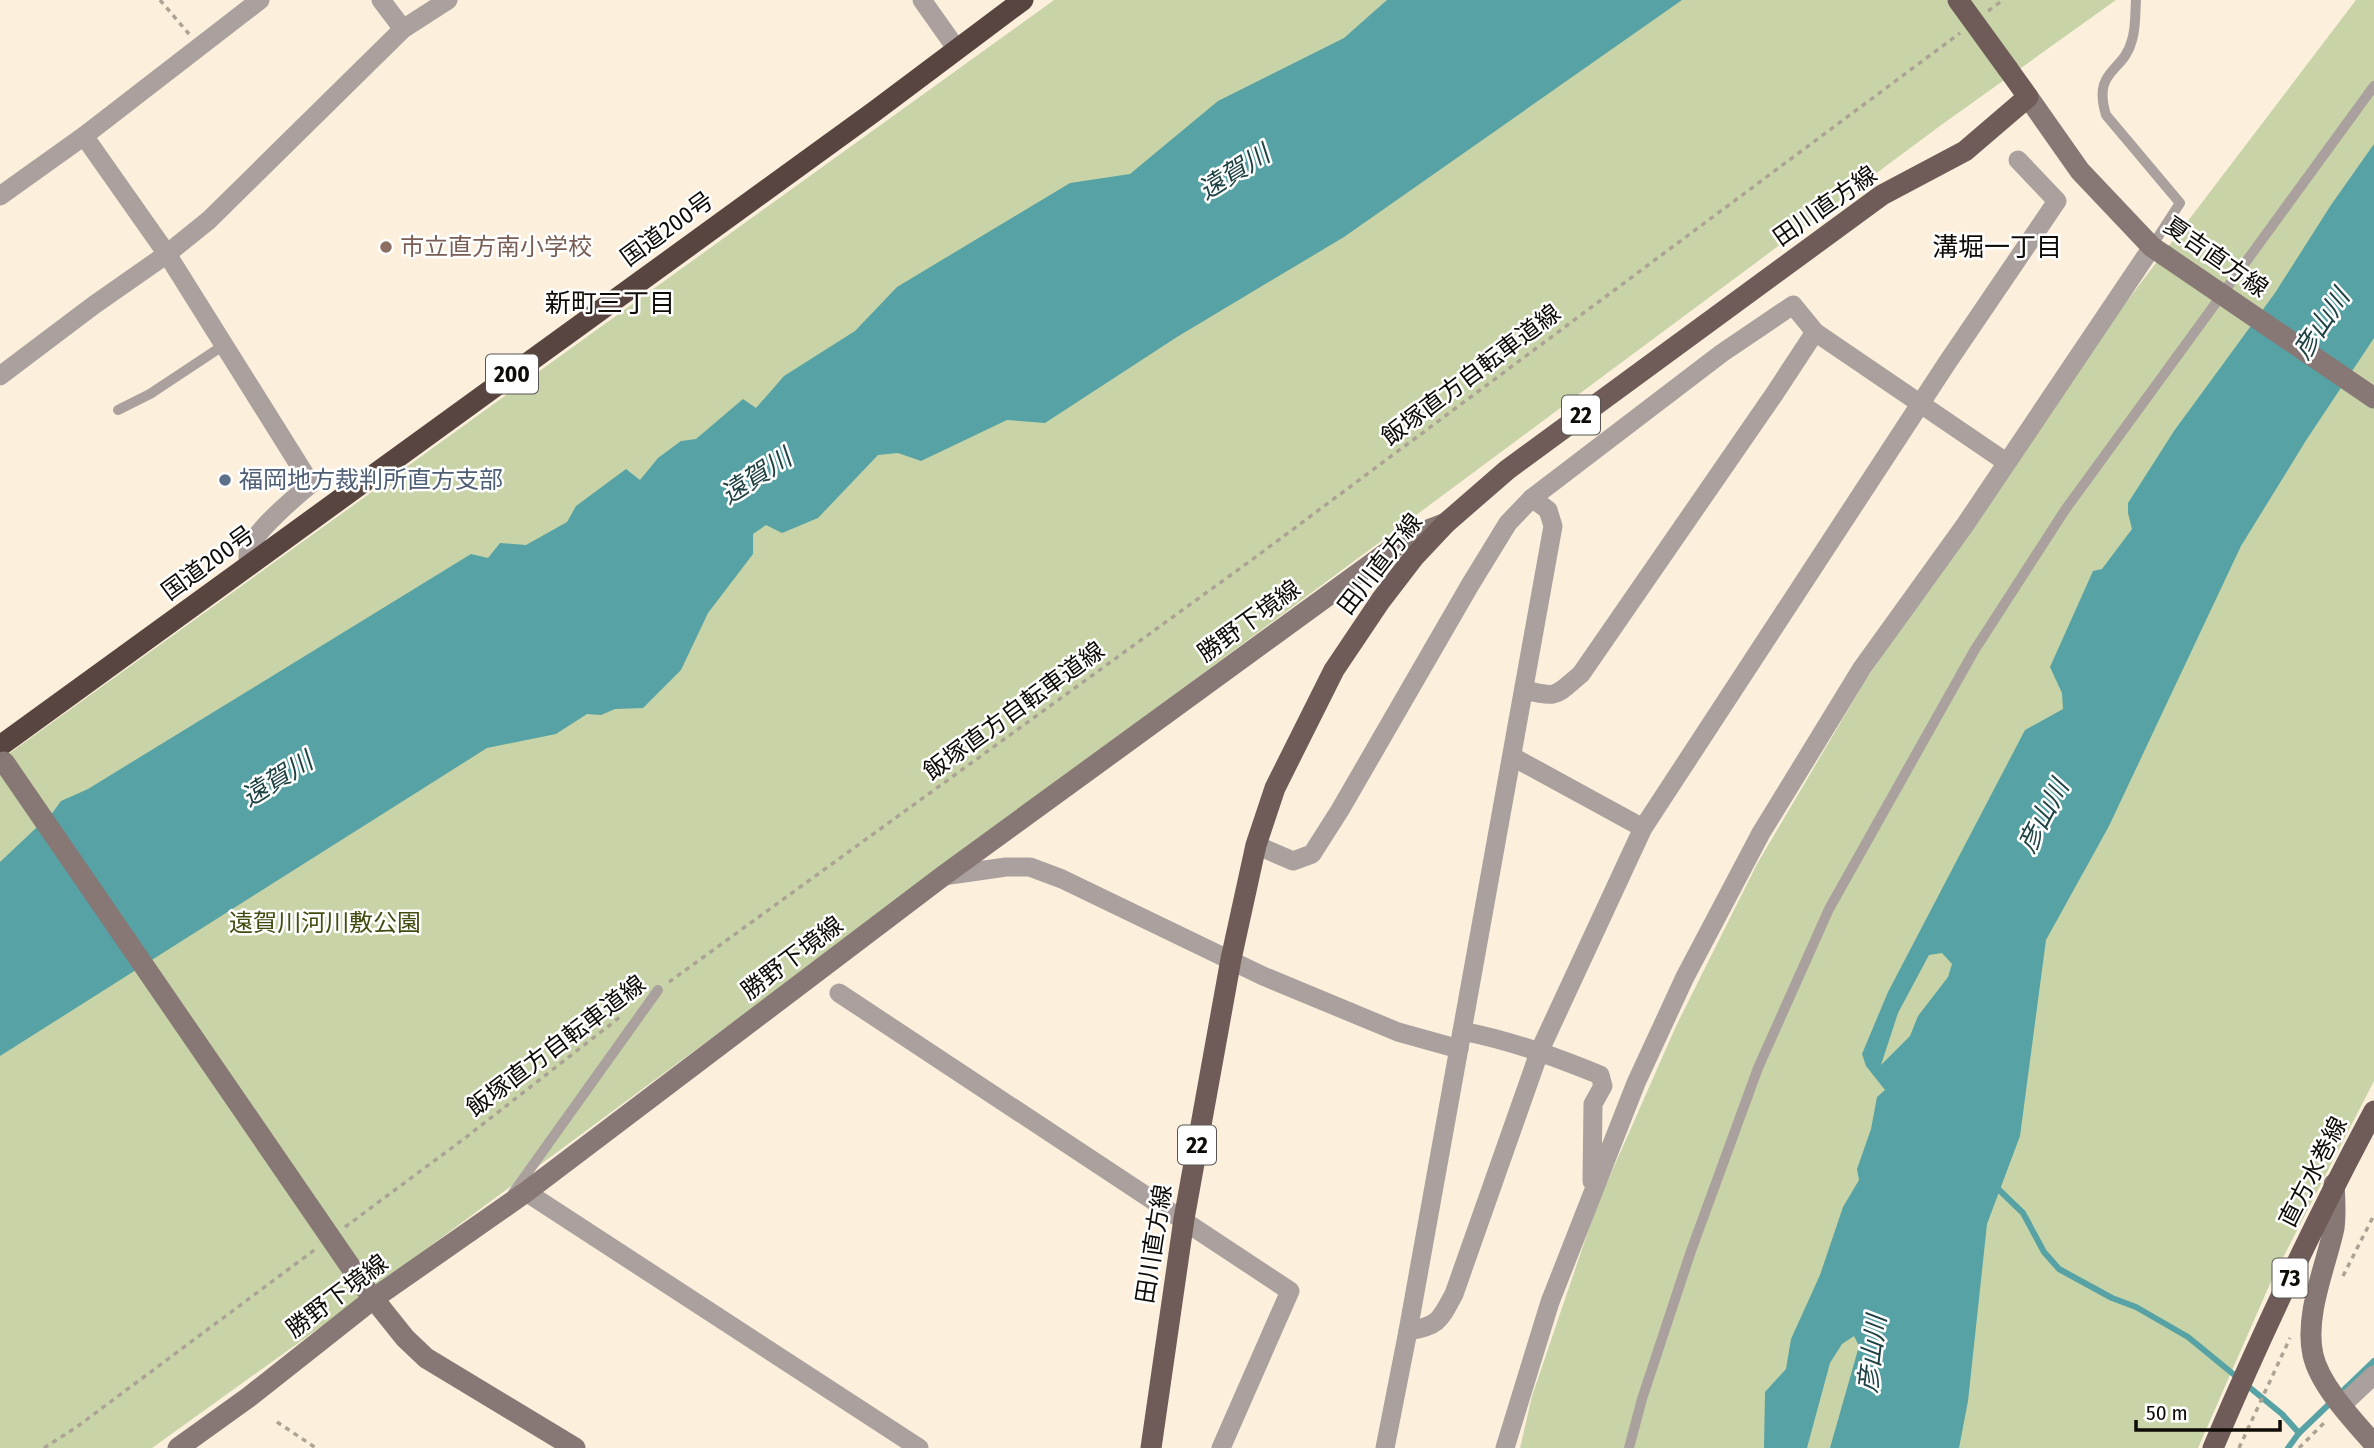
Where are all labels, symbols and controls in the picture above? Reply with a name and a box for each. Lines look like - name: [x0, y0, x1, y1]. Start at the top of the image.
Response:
- water label: 遠賀川: [1193, 137, 1278, 206]
- street label: 田川直方線: [1768, 160, 1882, 252]
- street label: 国道200号: [615, 186, 719, 272]
- street label: 夏吉直方線: [2159, 211, 2273, 303]
- district label: 溝堀一丁目: [1932, 232, 2062, 263]
- place label: 市立直方南小学校: [400, 233, 592, 261]
- marker: 市立直方南小学校: [378, 239, 394, 255]
- water label: 彦山川: [2287, 281, 2358, 365]
- district label: 新町三丁目: [545, 288, 675, 319]
- street label: 飯塚直方自転車道線: [1376, 299, 1566, 451]
- road number: 200: [486, 354, 538, 394]
- road number: 22: [1562, 396, 1600, 434]
- water label: 遠賀川: [715, 441, 800, 511]
- place label: 福岡地方裁判所直方支部: [239, 466, 503, 494]
- marker: 福岡地方裁判所直方支部: [217, 472, 233, 488]
- street label: 田川直方線: [1332, 508, 1428, 620]
- street label: 国道200号: [156, 520, 260, 606]
- street label: 勝野下境線: [1192, 574, 1306, 668]
- street label: 飯塚直方自転車道線: [918, 636, 1110, 786]
- water label: 遠賀川: [236, 744, 321, 813]
- water label: 彦山川: [2011, 772, 2077, 858]
- park label: 遠賀川河川敷公園: [229, 909, 421, 937]
- street label: 勝野下境線: [736, 911, 848, 1005]
- street label: 飯塚直方自転車道線: [461, 970, 651, 1122]
- street label: 直方水巻線: [2273, 1112, 2353, 1232]
- road number: 22: [1178, 1126, 1216, 1164]
- street label: 田川直方線: [1131, 1183, 1177, 1305]
- street label: 勝野下境線: [281, 1249, 393, 1343]
- road number: 73: [2272, 1259, 2308, 1298]
- water label: 彦山川: [1852, 1310, 1893, 1395]
- scale bar: [2136, 1388, 2280, 1432]
- text: 50 m: [2146, 1400, 2188, 1426]

